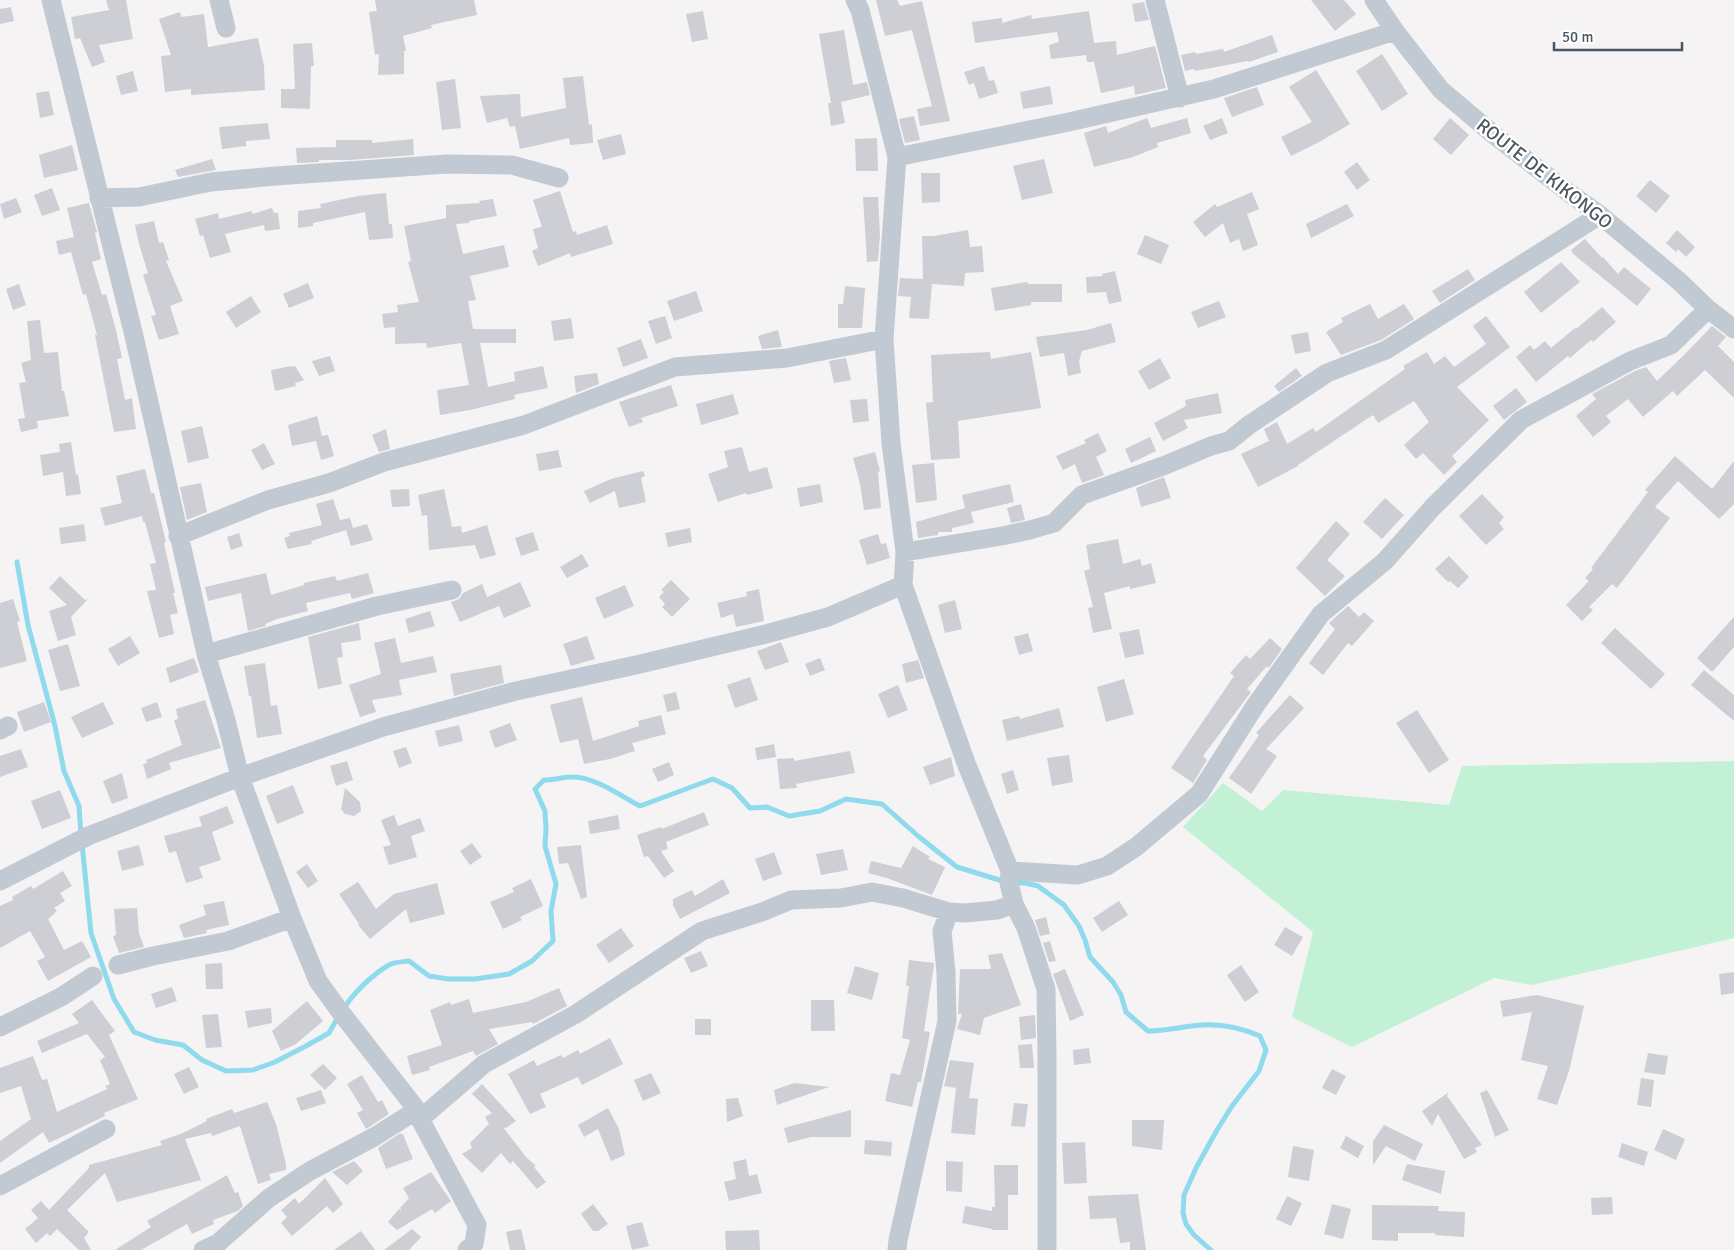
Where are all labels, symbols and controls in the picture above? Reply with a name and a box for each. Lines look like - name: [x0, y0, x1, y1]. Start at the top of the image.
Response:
- scale bar: [1554, 20, 1682, 52]
- text: 50 m: [1562, 28, 1593, 46]
- street label: ROUTE DE KIKONGO: [1472, 113, 1617, 234]

